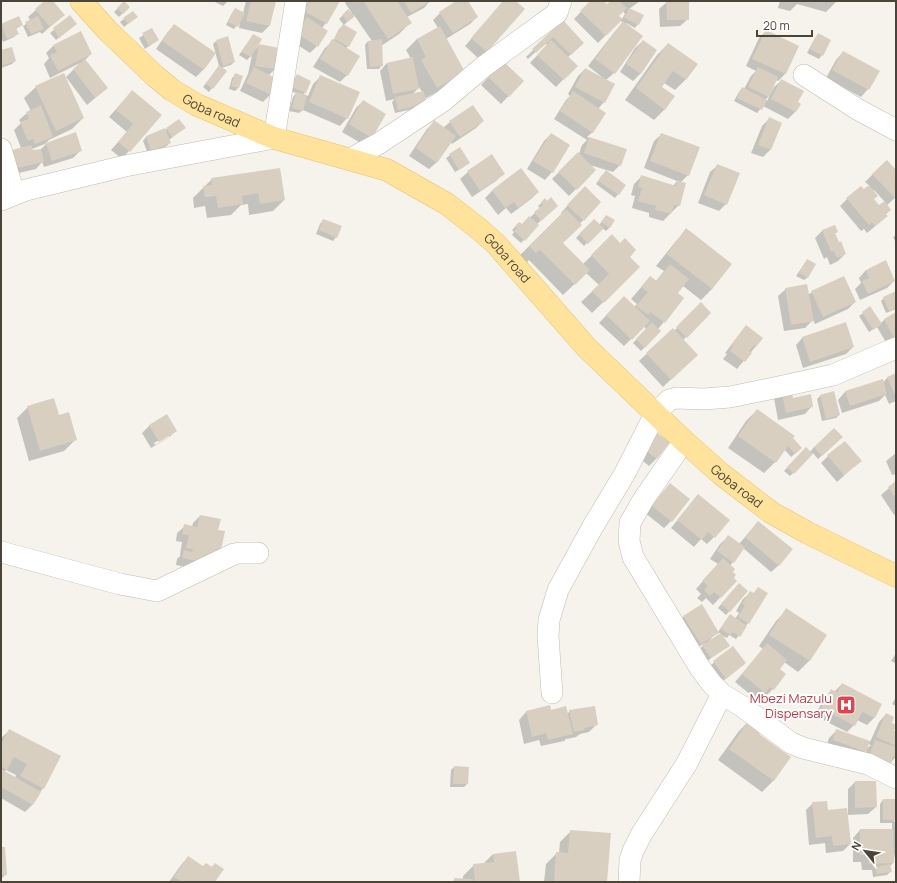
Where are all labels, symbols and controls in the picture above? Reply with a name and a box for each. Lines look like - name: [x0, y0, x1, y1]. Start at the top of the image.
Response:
- scale bar: [757, 12, 812, 38]
- text: 20 m: [763, 17, 790, 34]
- street label: Goba road: [179, 89, 243, 131]
- street label: Goba road: [480, 229, 535, 287]
- street label: Goba road: [707, 460, 767, 512]
- place label: Mbezi Mazulu Dispensary: [750, 689, 832, 722]
- hospital icon: Mbezi Mazulu Dispensary: [835, 694, 857, 716]
- north arrow: [845, 831, 885, 871]
- text: N: [847, 838, 864, 853]

